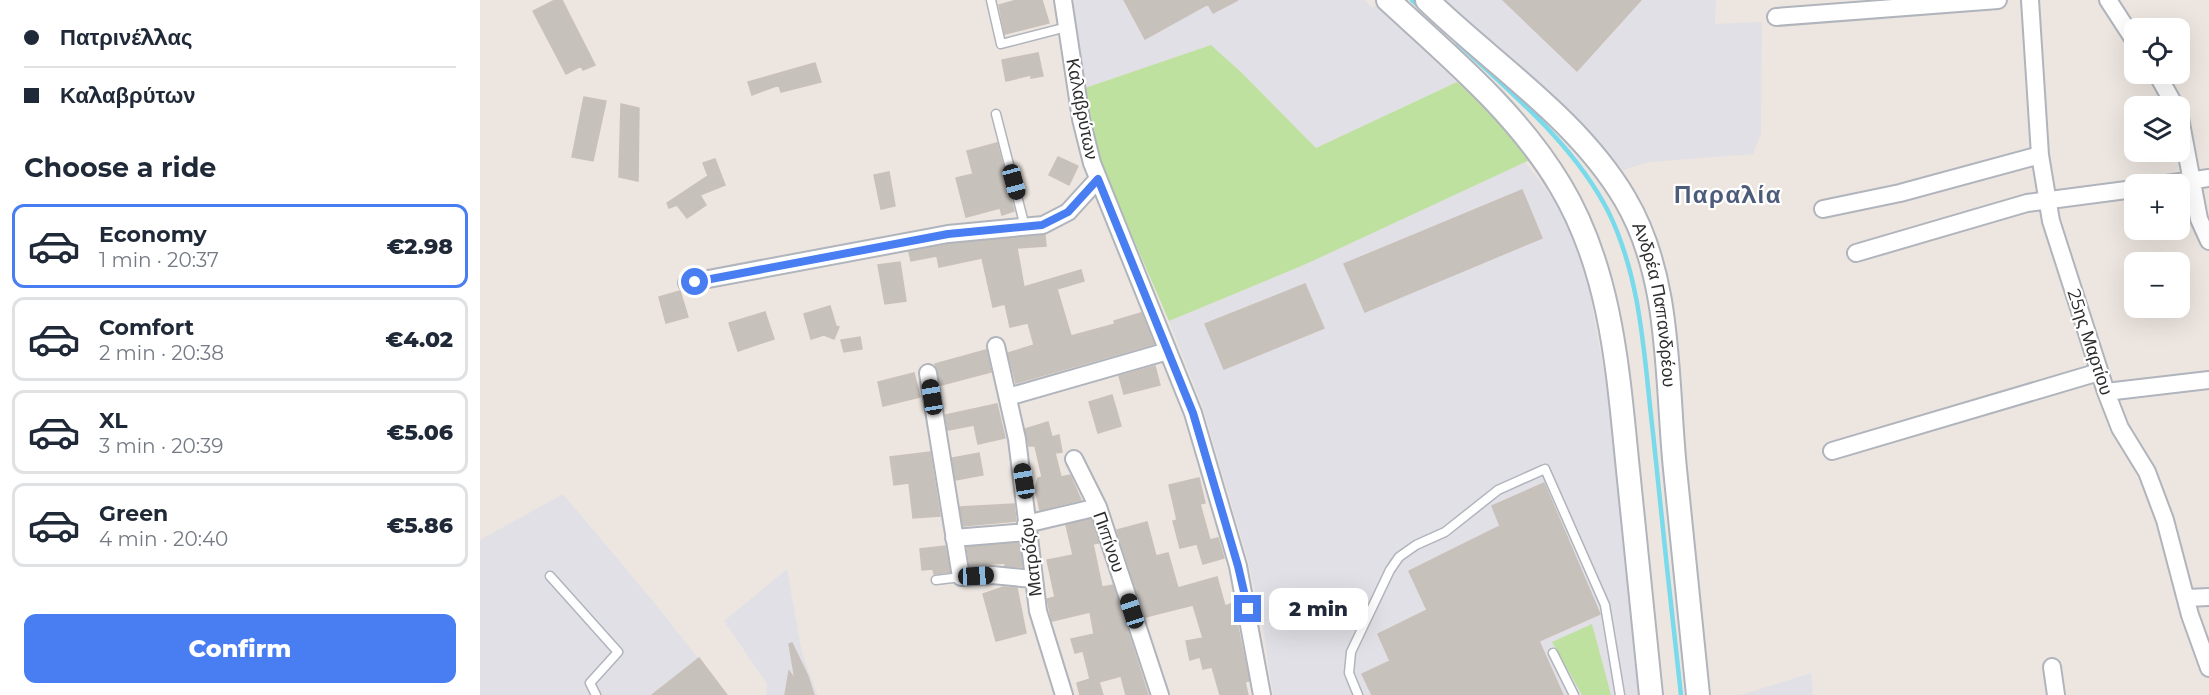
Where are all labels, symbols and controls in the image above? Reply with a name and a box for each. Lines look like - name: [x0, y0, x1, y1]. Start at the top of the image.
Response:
- map controls: [2124, 18, 2190, 318]
- button: locate: [2124, 18, 2190, 84]
- text: Πατρινέλλας: [60, 24, 192, 51]
- street label: Καλαβρύτων: [1061, 56, 1103, 162]
- text: Καλαβρύτων: [60, 82, 195, 109]
- button: layers: [2124, 96, 2190, 162]
- text: Choose a ride: [24, 151, 216, 184]
- car: [1001, 162, 1027, 202]
- button: +: [2124, 174, 2190, 240]
- district label: Παραλία: [1674, 180, 1782, 209]
- icon: car: [27, 219, 81, 273]
- street label: Ανδρέα Παπανδρέου: [1627, 219, 1680, 388]
- text: Economy: [99, 221, 207, 248]
- text: €2.98: [386, 233, 453, 260]
- text: 1 min · 20:37: [99, 248, 219, 272]
- button: −: [2124, 252, 2190, 318]
- route start: [681, 268, 708, 295]
- street label: 25ης Μαρτίου: [2063, 286, 2117, 398]
- icon: car: [27, 312, 81, 366]
- text: Comfort: [99, 314, 194, 341]
- text: €4.02: [385, 326, 453, 353]
- text: 2 min · 20:38: [99, 341, 224, 365]
- car: [920, 378, 944, 416]
- icon: car: [27, 405, 81, 459]
- text: XL: [99, 407, 128, 434]
- text: €5.06: [387, 419, 453, 446]
- text: 3 min · 20:39: [99, 434, 223, 458]
- car: [1012, 462, 1036, 500]
- icon: car: [27, 498, 81, 552]
- text: Green: [99, 500, 168, 527]
- street label: Πιπίνου: [1088, 509, 1130, 575]
- text: €5.86: [386, 512, 453, 539]
- street label: Ματρόζου: [1015, 516, 1047, 598]
- text: 4 min · 20:40: [99, 527, 228, 551]
- car: [958, 566, 994, 586]
- callout: 2 min: [1269, 588, 1368, 630]
- car: [1118, 591, 1146, 631]
- route end: [1234, 595, 1261, 622]
- text: 2 min: [1289, 597, 1348, 621]
- button: Confirm: [24, 614, 456, 683]

